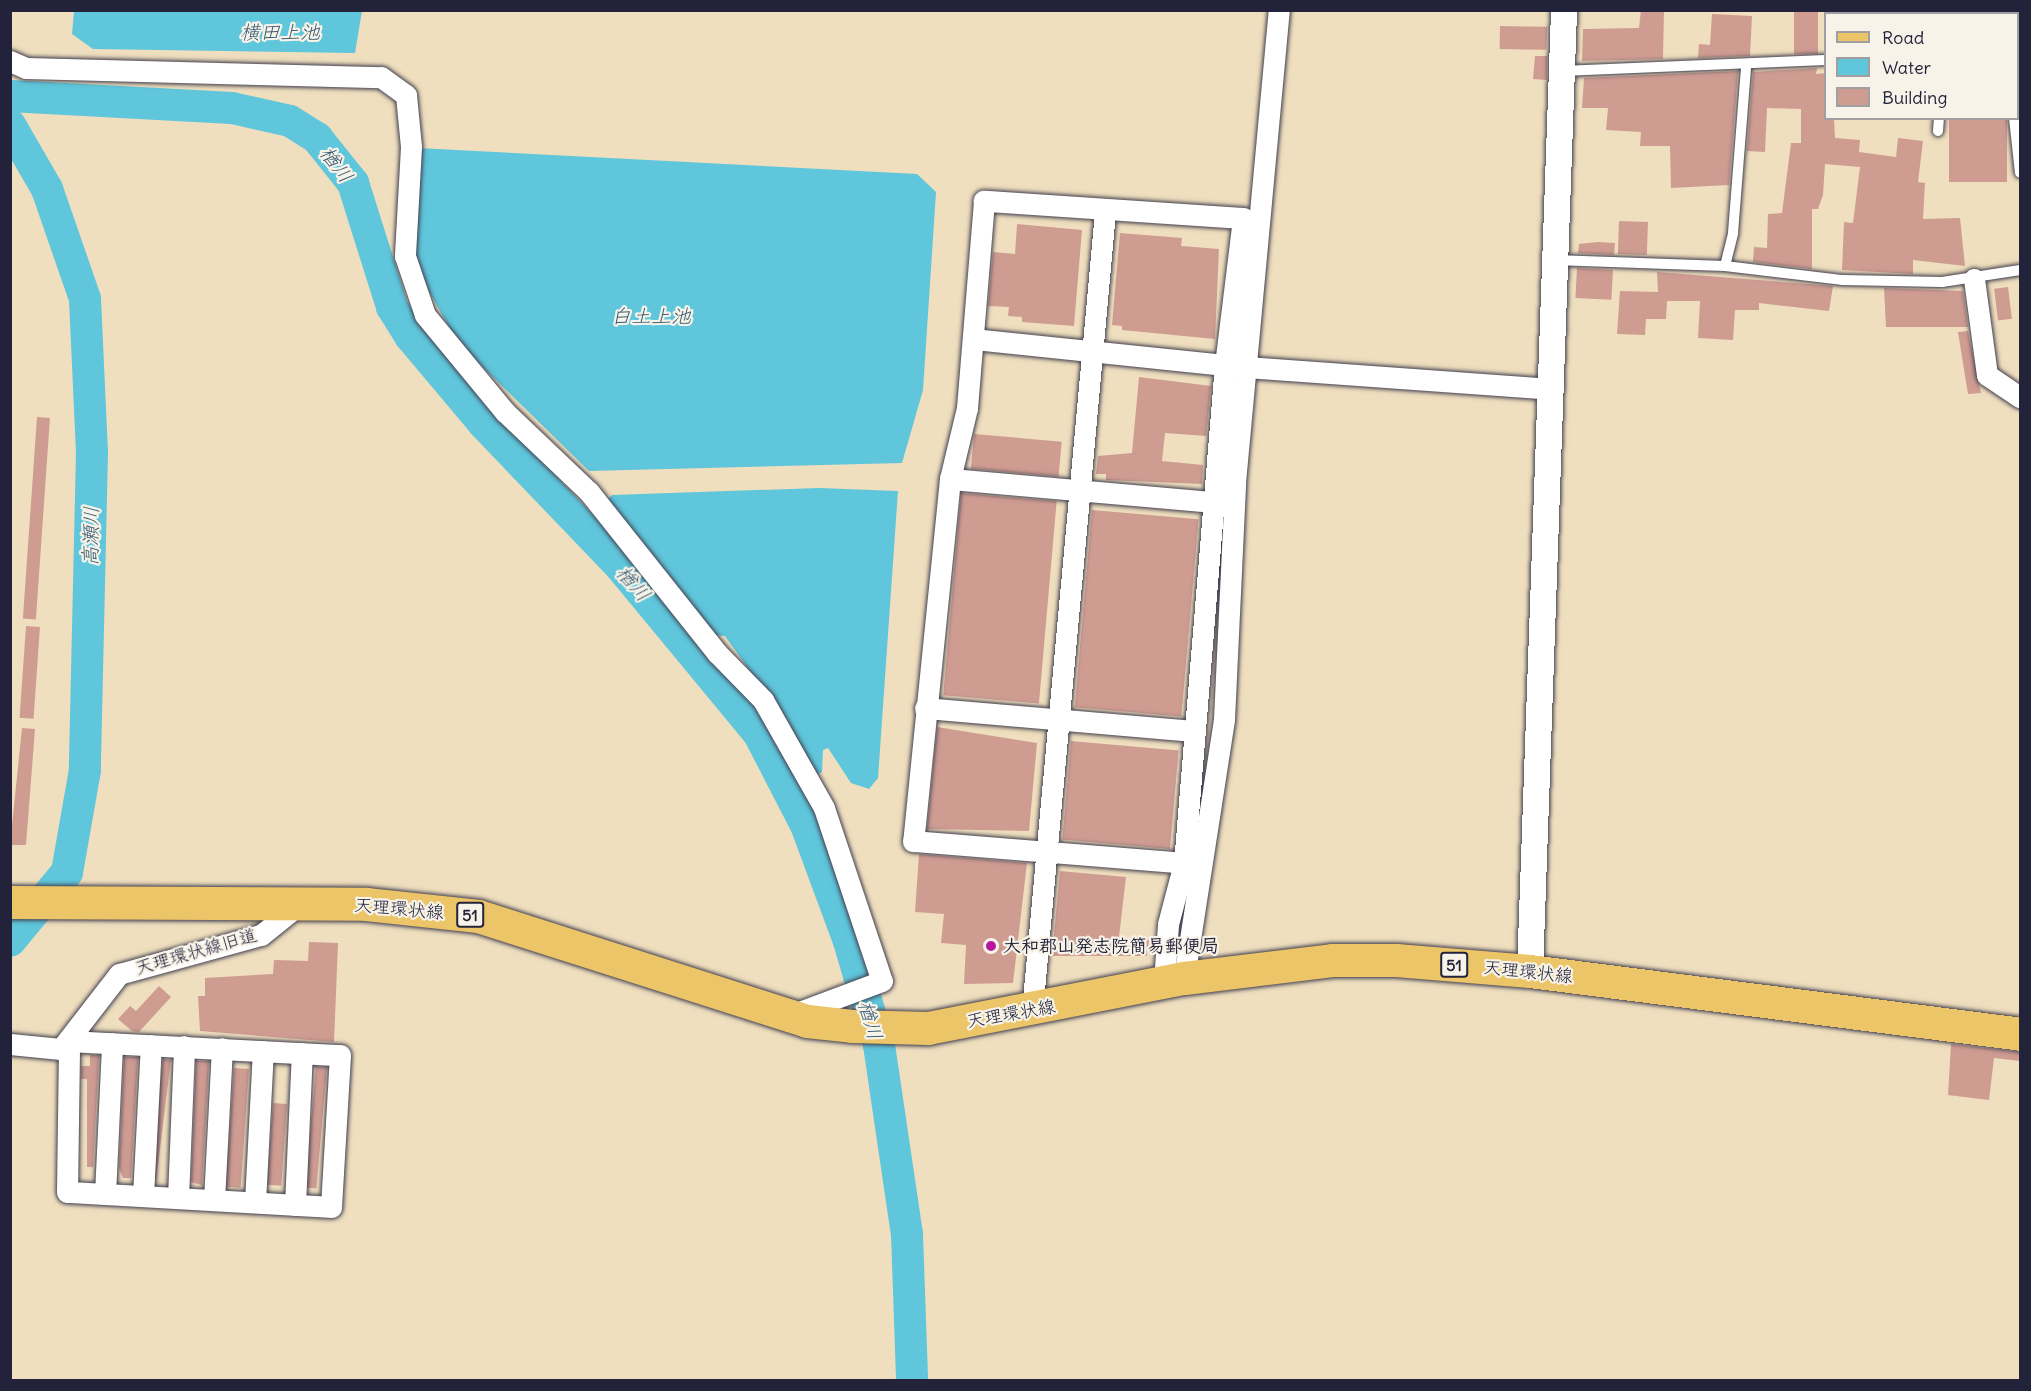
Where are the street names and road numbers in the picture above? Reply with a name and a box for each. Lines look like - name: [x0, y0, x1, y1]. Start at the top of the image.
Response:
- street label: 天理環状線: [353, 894, 445, 924]
- road number: 51: [455, 902, 485, 928]
- street label: 天理環状線旧道: [132, 924, 260, 980]
- road number: 51: [1439, 952, 1469, 978]
- street label: 天理環状線: [1482, 957, 1574, 987]
- street label: 天理環状線: [965, 996, 1057, 1032]

